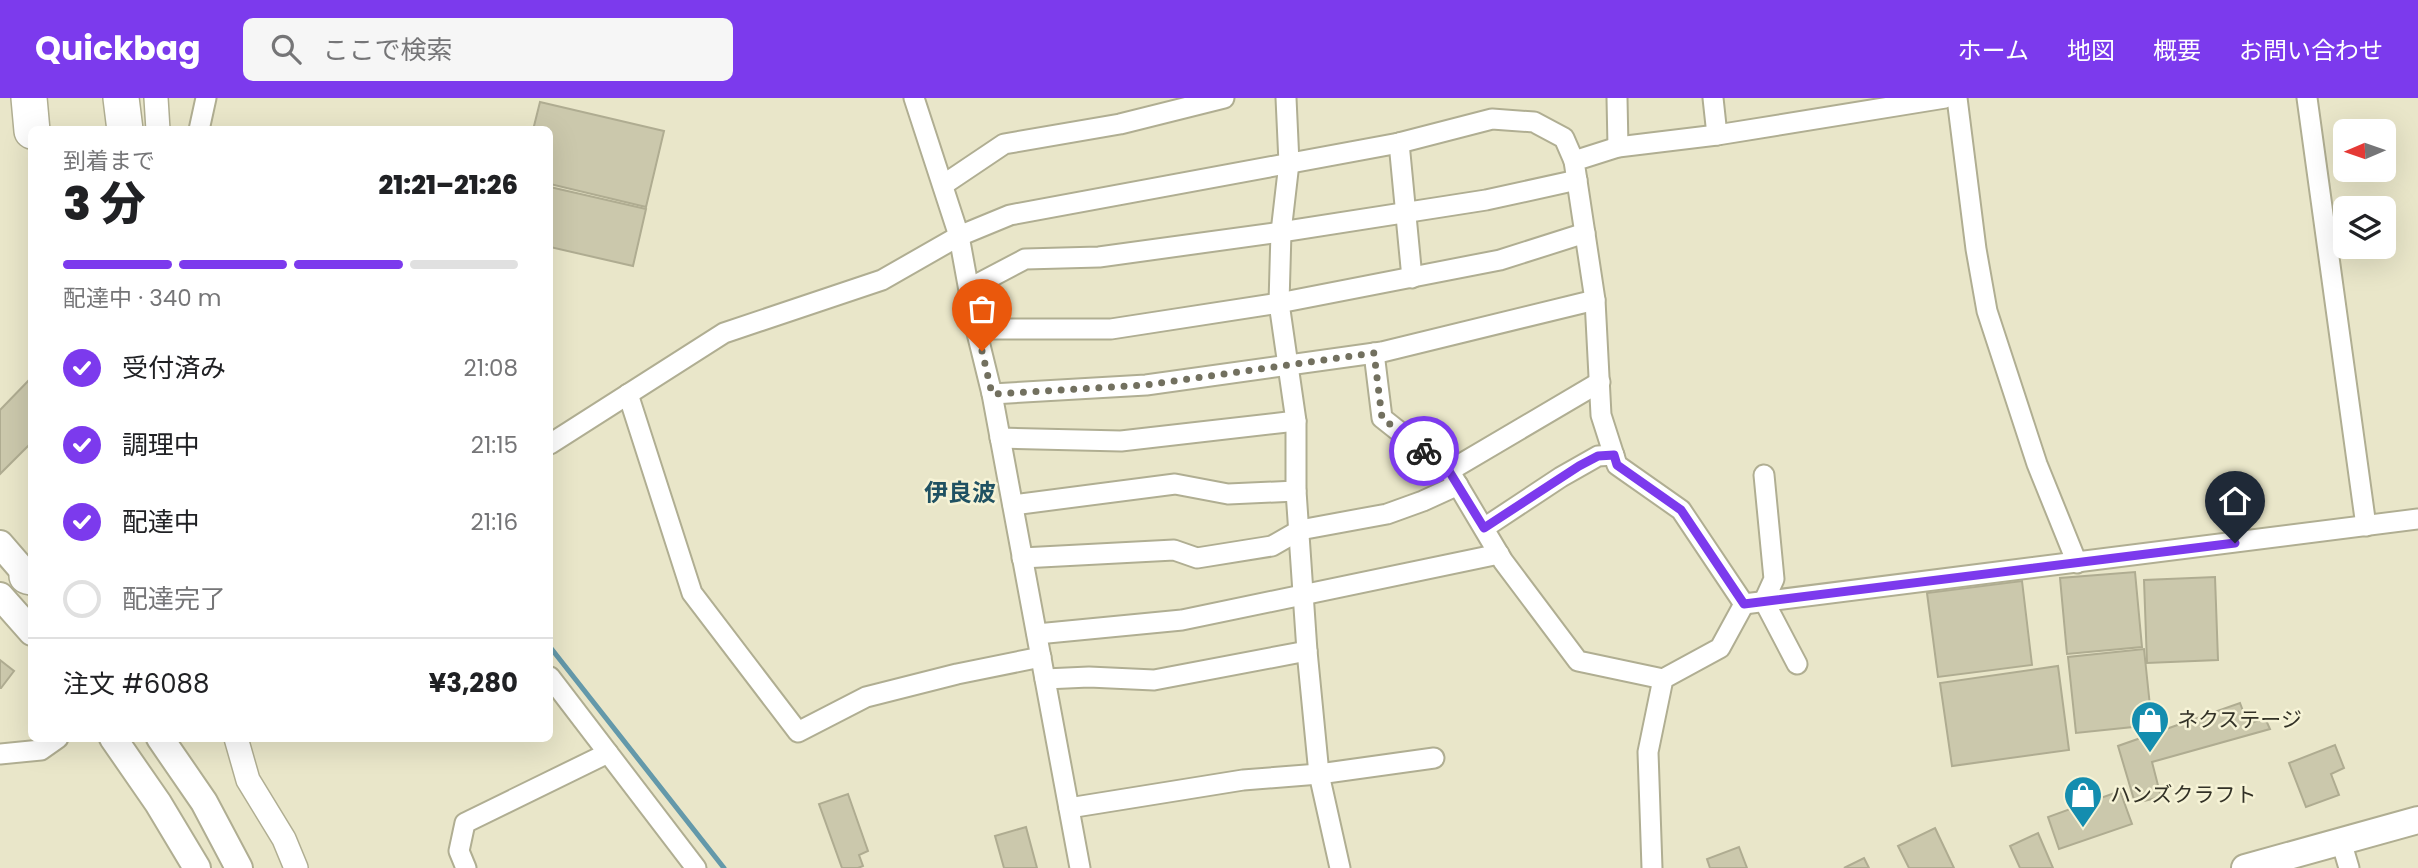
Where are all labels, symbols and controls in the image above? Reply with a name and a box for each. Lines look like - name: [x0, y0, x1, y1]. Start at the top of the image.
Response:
- search box: [243, 18, 733, 81]
- text: Quickbag: [35, 25, 201, 72]
- icon: search: [267, 30, 305, 68]
- text: ここで検索: [323, 32, 453, 68]
- text: ホーム: [1958, 34, 2029, 67]
- text: 地図: [2067, 34, 2115, 67]
- text: 概要: [2153, 34, 2201, 67]
- text: お問い合わせ: [2239, 34, 2383, 67]
- north arrow: [2333, 119, 2396, 182]
- map controls: [2333, 119, 2396, 259]
- text: 到着まで: [63, 145, 155, 177]
- text: 21:21–21:26: [379, 167, 518, 203]
- text: 3 分: [63, 172, 146, 236]
- button: layers: [2333, 196, 2396, 259]
- pin: [952, 279, 1012, 351]
- text: 配達中 · 340 m: [63, 282, 221, 314]
- icon: bag: [963, 290, 1001, 328]
- icon: check: [63, 349, 101, 387]
- text: 受付済み: [122, 350, 226, 386]
- text: 21:08: [464, 352, 518, 384]
- courier: [1389, 416, 1459, 486]
- icon: check: [63, 426, 101, 464]
- text: 調理中: [122, 427, 200, 463]
- text: 21:15: [471, 429, 518, 461]
- icon: bike: [1405, 432, 1443, 470]
- pin: [2205, 471, 2265, 543]
- district label: 伊良波: [924, 476, 996, 509]
- icon: home: [2216, 482, 2254, 520]
- icon: check: [63, 503, 101, 541]
- text: 配達中: [122, 504, 200, 540]
- text: 21:16: [471, 506, 518, 538]
- text: 配達完了: [122, 581, 226, 617]
- text: ¥3,280: [429, 665, 518, 701]
- text: 注文 #6088: [63, 666, 209, 702]
- shop icon: ネクステージ: [2129, 699, 2171, 754]
- place label: ネクステージ: [2177, 705, 2302, 734]
- shop icon: ハンズクラフト: [2062, 774, 2104, 829]
- place label: ハンズクラフト: [2110, 780, 2257, 809]

